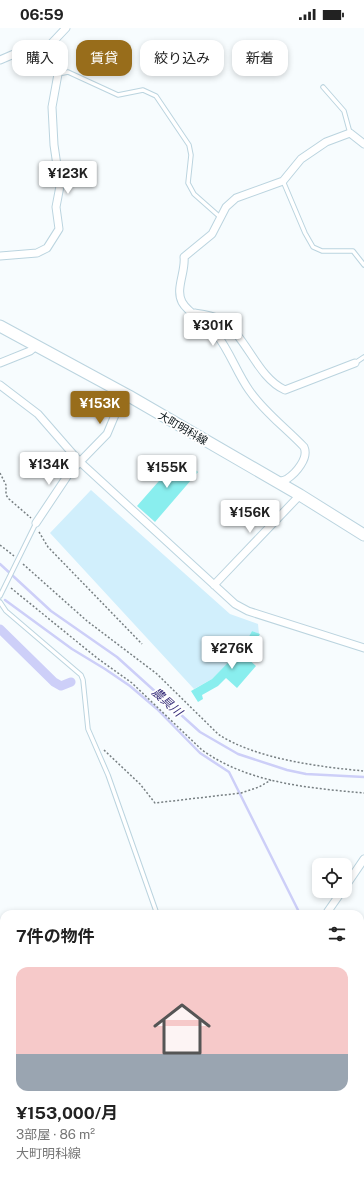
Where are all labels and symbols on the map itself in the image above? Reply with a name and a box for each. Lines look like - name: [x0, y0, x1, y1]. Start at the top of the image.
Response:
- pin: ¥123K: [40, 161, 96, 195]
- pin: ¥301K: [185, 313, 241, 347]
- pin: ¥153K: [72, 391, 128, 425]
- street label: 大町明科線: [156, 409, 210, 447]
- pin: ¥134K: [21, 452, 77, 486]
- pin: ¥155K: [139, 455, 195, 489]
- pin: ¥156K: [222, 500, 278, 534]
- pin: ¥276K: [204, 636, 260, 670]
- water label: 農具川: [149, 685, 187, 721]

